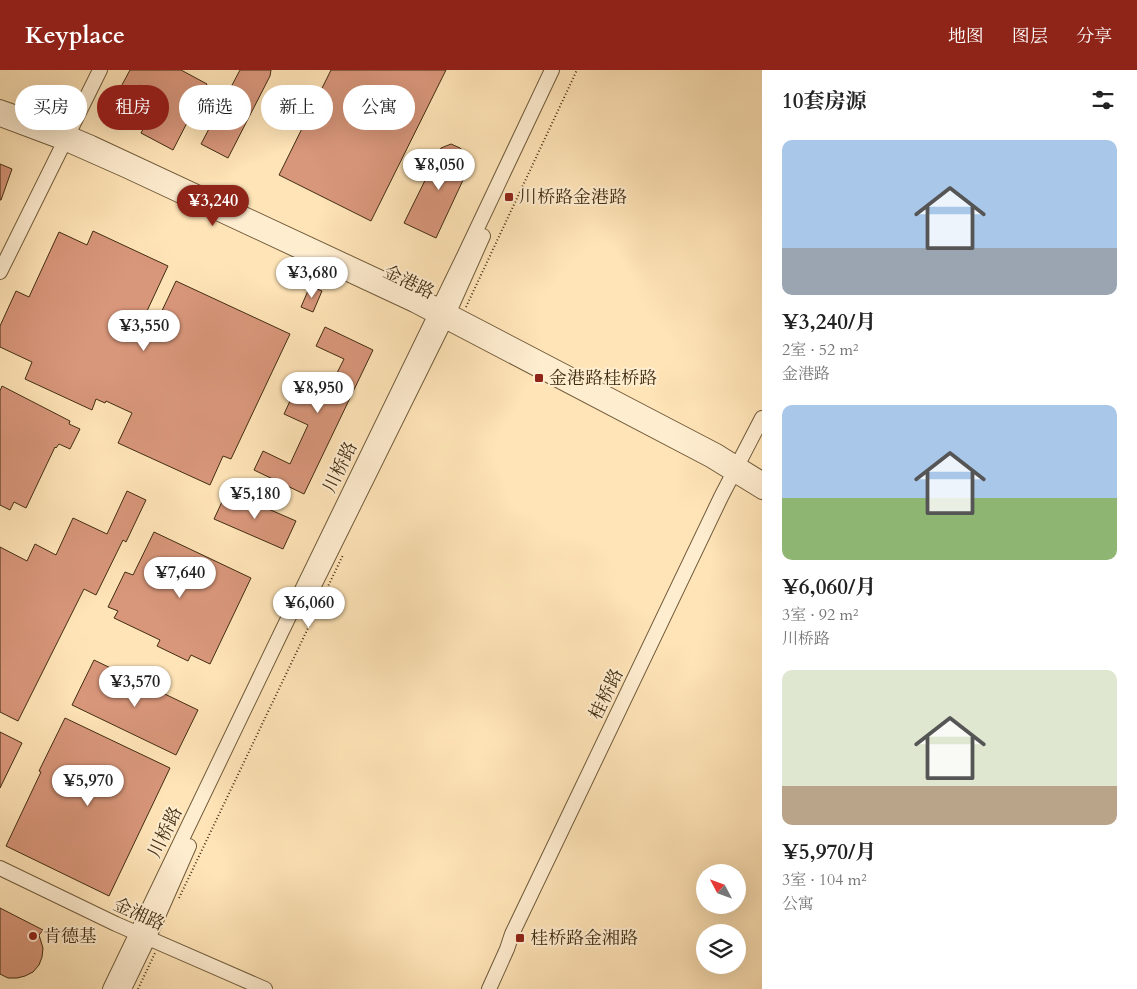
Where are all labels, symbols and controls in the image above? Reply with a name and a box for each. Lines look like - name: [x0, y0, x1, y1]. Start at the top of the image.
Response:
- text: Keyplace: [25, 19, 125, 52]
- text: 地图: [948, 24, 984, 49]
- text: 图层: [1012, 24, 1048, 49]
- text: 分享: [1076, 24, 1112, 49]
- chip: 买房: [15, 85, 87, 130]
- chip: 租房: [97, 85, 169, 130]
- chip: 筛选: [179, 85, 251, 130]
- chip: 新上: [261, 85, 333, 130]
- chip: 公寓: [343, 85, 415, 130]
- icon: filters: [1089, 86, 1117, 114]
- text: 10套房源: [782, 87, 867, 116]
- pin: ¥8,050: [398, 148, 480, 191]
- text: ¥8,050: [414, 154, 464, 176]
- icon: home: [905, 173, 995, 263]
- pin: ¥3,240: [172, 184, 254, 227]
- place label: 川桥路金港路: [519, 185, 627, 210]
- text: ¥3,240: [188, 190, 238, 212]
- marker: 川桥路金港路: [503, 191, 515, 203]
- pin: ¥3,680: [271, 256, 353, 299]
- street label: 金港路: [379, 259, 439, 306]
- text: ¥3,680: [287, 262, 337, 284]
- text: ¥3,240/月: [782, 308, 876, 337]
- pin: ¥3,550: [103, 310, 185, 352]
- text: ¥3,550: [119, 315, 169, 337]
- text: 2室 · 52 m²: [782, 339, 858, 361]
- text: 金港路: [782, 363, 830, 385]
- place label: 金港路桂桥路: [549, 366, 657, 391]
- pin: ¥8,950: [277, 372, 359, 414]
- marker: 金港路桂桥路: [533, 372, 545, 384]
- text: ¥8,950: [293, 377, 343, 399]
- street label: 川桥路: [317, 437, 364, 497]
- icon: home: [905, 438, 995, 528]
- pin: ¥5,180: [214, 478, 296, 520]
- text: ¥5,180: [230, 483, 280, 505]
- pin: ¥7,640: [139, 556, 221, 599]
- text: ¥7,640: [155, 562, 205, 584]
- text: ¥6,060/月: [782, 573, 876, 602]
- pin: ¥6,060: [268, 586, 350, 629]
- text: ¥6,060: [284, 592, 334, 614]
- text: 3室 · 92 m²: [782, 604, 858, 626]
- text: 川桥路: [782, 628, 830, 650]
- street label: 桂桥路: [583, 664, 630, 724]
- pin: ¥3,570: [94, 666, 176, 708]
- text: ¥3,570: [110, 671, 160, 693]
- icon: home: [905, 703, 995, 793]
- pin: ¥5,970: [47, 764, 129, 807]
- text: ¥5,970: [63, 770, 113, 792]
- street label: 川桥路: [142, 802, 189, 862]
- text: ¥5,970/月: [782, 838, 876, 867]
- north arrow: [696, 864, 746, 914]
- map controls: [696, 864, 746, 974]
- text: 3室 · 104 m²: [782, 869, 867, 891]
- street label: 金湘路: [109, 892, 169, 937]
- text: 公寓: [782, 893, 814, 915]
- place label: 肯德基: [43, 924, 97, 949]
- button: layers: [696, 924, 746, 974]
- place label: 桂桥路金湘路: [530, 926, 638, 951]
- marker: 肯德基: [27, 930, 39, 942]
- marker: 桂桥路金湘路: [514, 932, 526, 944]

